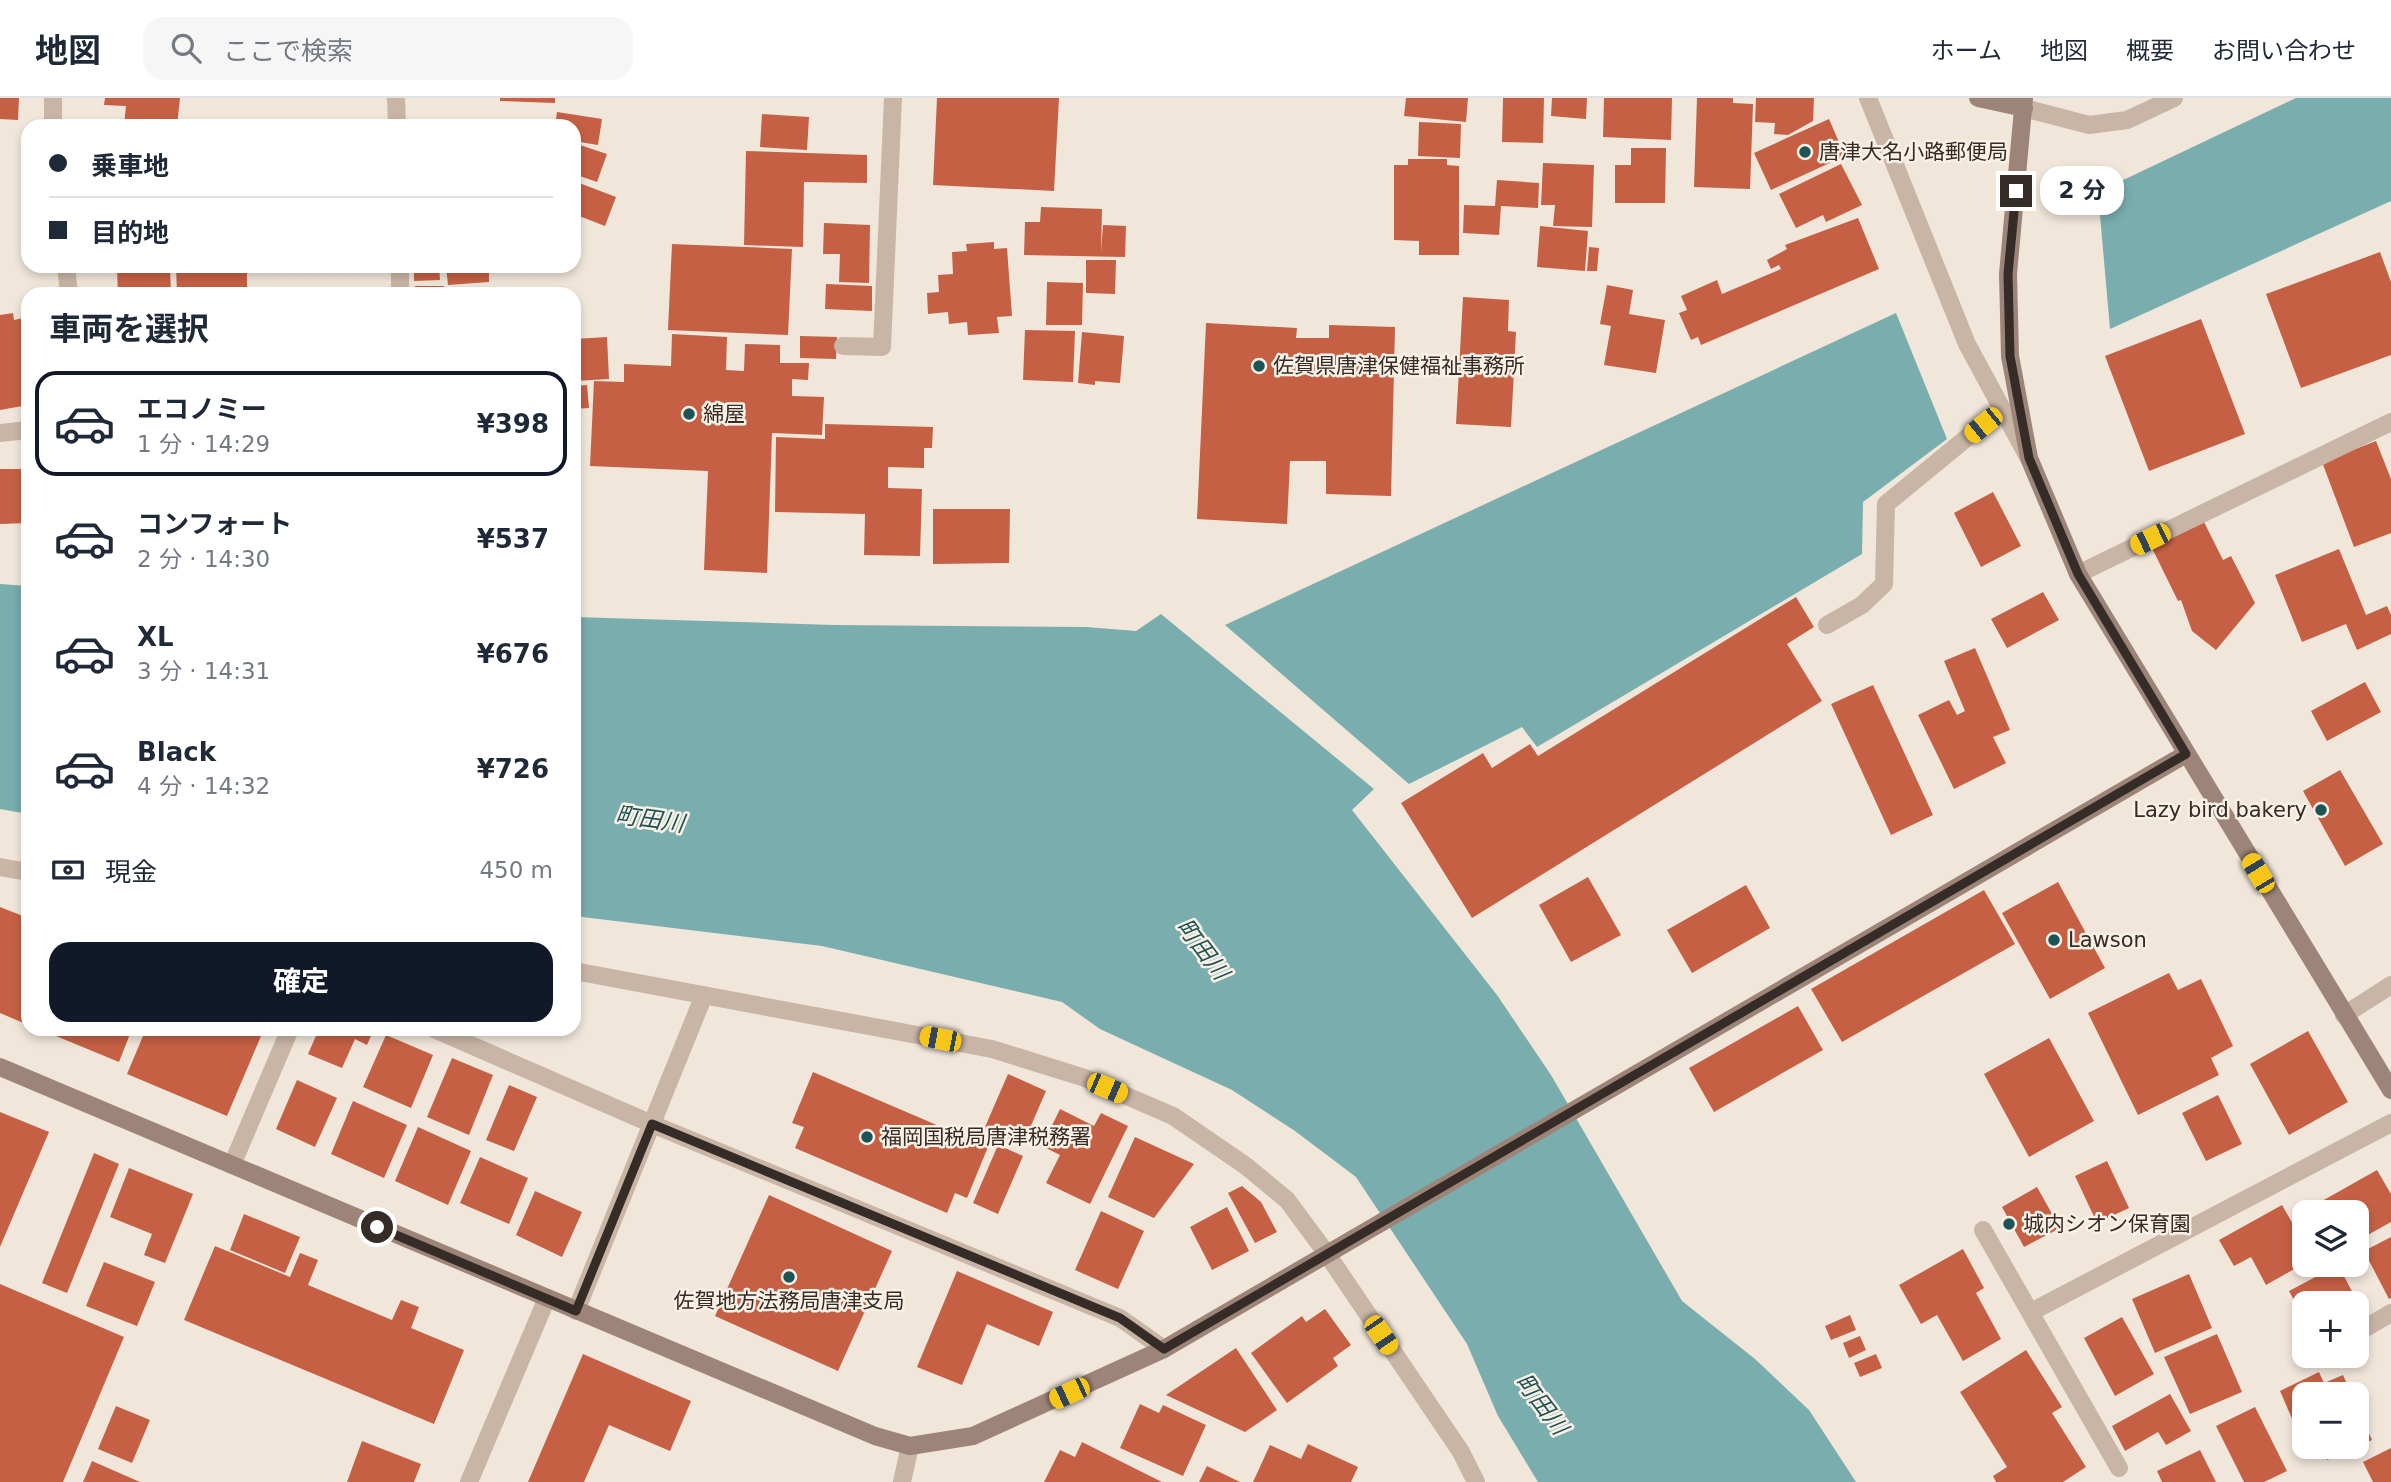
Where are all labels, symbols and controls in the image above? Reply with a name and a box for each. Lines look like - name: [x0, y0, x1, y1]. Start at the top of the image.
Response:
- search box: [143, 17, 633, 80]
- icon: search: [167, 29, 205, 67]
- text: 地図: [35, 31, 101, 70]
- text: ここで検索: [223, 36, 353, 66]
- text: ホーム: [1931, 37, 2002, 65]
- text: 地図: [2040, 37, 2088, 65]
- text: 概要: [2126, 37, 2174, 65]
- text: お問い合わせ: [2212, 37, 2356, 65]
- place label: 唐津大名小路郵便局: [1819, 140, 2008, 164]
- marker: 唐津大名小路郵便局: [1797, 144, 1813, 160]
- text: 乗車地: [91, 151, 169, 181]
- callout: 2 分: [2040, 166, 2124, 216]
- route end: [2000, 175, 2032, 207]
- text: 2 分: [2058, 177, 2106, 203]
- text: 目的地: [91, 218, 169, 248]
- text: 車両を選択: [49, 310, 209, 348]
- place label: 佐賀県唐津保健福祉事務所: [1273, 354, 1525, 378]
- marker: 佐賀県唐津保健福祉事務所: [1251, 358, 1267, 374]
- icon: car: [53, 392, 116, 455]
- text: エコノミー: [137, 394, 267, 424]
- place label: 綿屋: [703, 402, 745, 426]
- car: [1961, 404, 2006, 446]
- marker: 綿屋: [681, 406, 697, 422]
- text: ¥398: [477, 409, 549, 439]
- text: 1 分 · 14:29: [137, 431, 270, 457]
- icon: car: [53, 507, 116, 570]
- text: コンフォート: [137, 509, 292, 539]
- car: [2127, 520, 2174, 558]
- text: ¥537: [477, 524, 549, 554]
- text: 2 分 · 14:30: [137, 546, 270, 572]
- icon: car: [53, 622, 116, 685]
- text: XL: [137, 622, 174, 652]
- text: ¥676: [477, 639, 549, 669]
- text: 3 分 · 14:31: [137, 658, 270, 684]
- icon: car: [53, 737, 116, 800]
- text: Black: [137, 737, 216, 767]
- text: ¥726: [477, 754, 549, 784]
- text: 4 分 · 14:32: [137, 773, 270, 799]
- place label: Lazy bird bakery: [2133, 798, 2307, 822]
- water label: 町田川: [614, 801, 689, 837]
- marker: Lazy bird bakery: [2313, 802, 2329, 818]
- car: [2239, 850, 2278, 896]
- icon: cash: [49, 851, 87, 889]
- text: 現金: [105, 857, 157, 887]
- text: 450 m: [479, 857, 553, 883]
- water label: 町田川: [1172, 914, 1236, 987]
- place label: Lawson: [2068, 928, 2147, 952]
- marker: Lawson: [2046, 932, 2062, 948]
- button: 確定: [49, 942, 553, 1022]
- car: [918, 1025, 963, 1053]
- car: [1084, 1070, 1131, 1106]
- place label: 福岡国税局唐津税務署: [881, 1125, 1091, 1149]
- marker: 福岡国税局唐津税務署: [859, 1129, 875, 1145]
- map controls: [2292, 1200, 2369, 1459]
- button: layers: [2292, 1200, 2369, 1277]
- route start: [361, 1211, 393, 1243]
- place label: 城内シオン保育園: [2023, 1212, 2191, 1236]
- marker: 城内シオン保育園: [2001, 1216, 2017, 1232]
- marker: 佐賀地方法務局唐津支局: [781, 1269, 797, 1285]
- place label: 佐賀地方法務局唐津支局: [674, 1289, 905, 1313]
- button: +: [2292, 1291, 2369, 1368]
- car: [1361, 1312, 1402, 1358]
- water label: 町田川: [1511, 1369, 1575, 1442]
- car: [1046, 1375, 1093, 1411]
- button: −: [2292, 1382, 2369, 1459]

